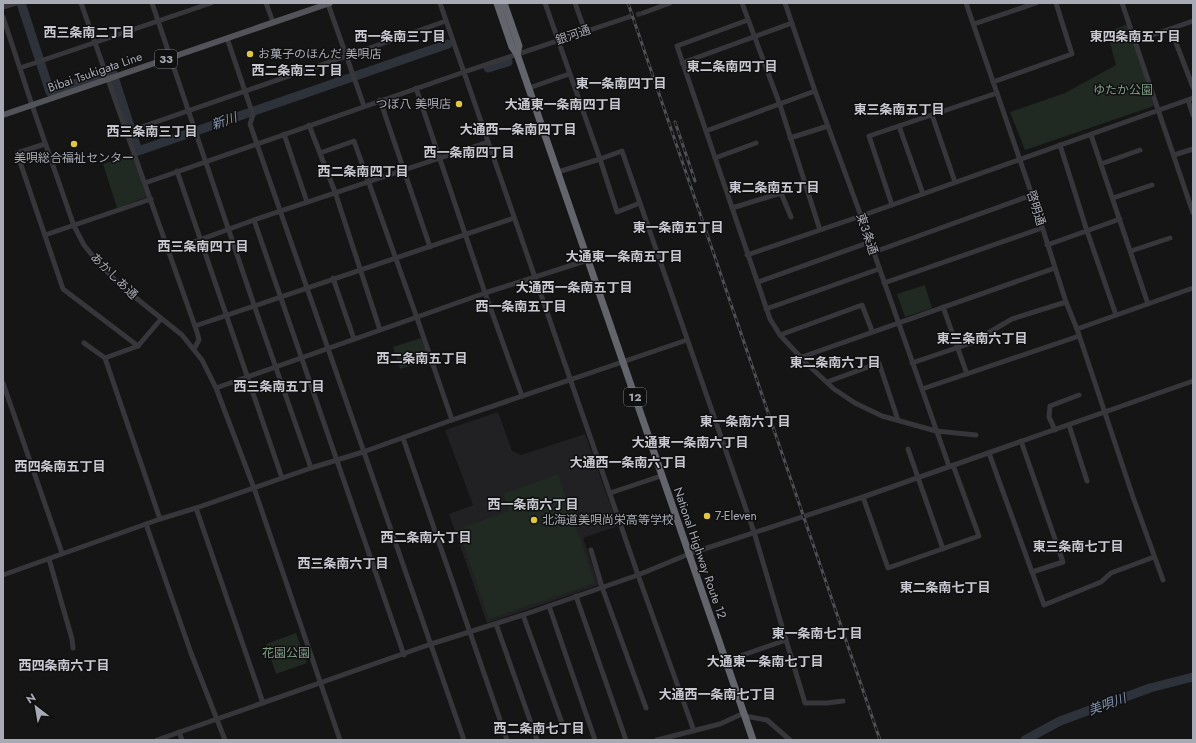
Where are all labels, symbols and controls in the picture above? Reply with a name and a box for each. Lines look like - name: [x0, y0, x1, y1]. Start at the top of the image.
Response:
- street label: 銀河通: [553, 21, 593, 49]
- district label: 西三条南二丁目: [43, 23, 135, 42]
- district label: 西一条南三丁目: [354, 27, 446, 46]
- district label: 東四条南五丁目: [1089, 27, 1181, 46]
- place label: お菓子のほんだ 美唄店: [258, 45, 382, 63]
- street label: Bibai Tsukigata Line: [45, 47, 145, 97]
- marker: お菓子のほんだ 美唄店: [245, 49, 255, 59]
- road number: 33: [155, 50, 177, 68]
- district label: 東二条南四丁目: [686, 57, 778, 76]
- district label: 西二条南三丁目: [251, 61, 343, 80]
- district label: 東一条南四丁目: [575, 74, 667, 93]
- park label: ゆたか公園: [1093, 81, 1153, 99]
- place label: つぼ八 美唄店: [375, 95, 451, 113]
- district label: 大通東一条南四丁目: [504, 95, 622, 114]
- marker: つぼ八 美唄店: [454, 99, 464, 109]
- district label: 東三条南五丁目: [853, 100, 945, 119]
- water label: 新川: [209, 107, 241, 134]
- district label: 大通西一条南四丁目: [459, 120, 577, 139]
- district label: 西三条南三丁目: [106, 122, 198, 141]
- marker: 美唄総合福祉センター: [69, 139, 79, 149]
- district label: 西一条南四丁目: [423, 143, 515, 162]
- place label: 美唄総合福祉センター: [14, 149, 134, 167]
- district label: 西二条南四丁目: [317, 162, 409, 181]
- district label: 東二条南五丁目: [728, 178, 820, 197]
- street label: 啓明通: [1022, 188, 1050, 228]
- street label: 東３条通: [851, 211, 883, 257]
- district label: 東一条南五丁目: [632, 218, 724, 237]
- district label: 西三条南四丁目: [157, 237, 249, 256]
- district label: 大通東一条南五丁目: [565, 247, 683, 266]
- street label: あかしあ通: [86, 249, 142, 303]
- district label: 大通西一条南五丁目: [515, 278, 633, 297]
- district label: 西一条南五丁目: [475, 297, 567, 316]
- district label: 東三条南六丁目: [936, 329, 1028, 348]
- district label: 西二条南五丁目: [376, 349, 468, 368]
- district label: 東二条南六丁目: [789, 353, 881, 372]
- district label: 西三条南五丁目: [233, 377, 325, 396]
- road number: 12: [624, 388, 646, 406]
- district label: 東一条南六丁目: [699, 412, 791, 431]
- district label: 大通東一条南六丁目: [631, 433, 749, 452]
- district label: 大通西一条南六丁目: [569, 453, 687, 472]
- district label: 西四条南五丁目: [14, 457, 106, 476]
- street label: National Highway Route 12: [669, 485, 731, 621]
- district label: 西一条南六丁目: [487, 495, 579, 514]
- place label: 7-Eleven: [715, 507, 757, 525]
- place label: 北海道美唄尚栄高等学校: [542, 511, 674, 529]
- marker: 7-Eleven: [702, 511, 712, 521]
- marker: 北海道美唄尚栄高等学校: [529, 515, 539, 525]
- district label: 西二条南六丁目: [380, 528, 472, 547]
- district label: 東三条南七丁目: [1032, 537, 1124, 556]
- district label: 西三条南六丁目: [297, 554, 389, 573]
- district label: 東二条南七丁目: [899, 578, 991, 597]
- district label: 東一条南七丁目: [771, 624, 863, 643]
- park label: 花園公園: [262, 644, 310, 662]
- district label: 大通東一条南七丁目: [706, 652, 824, 671]
- district label: 西四条南六丁目: [18, 656, 110, 675]
- district label: 大通西一条南七丁目: [658, 685, 776, 704]
- north arrow: [16, 687, 56, 727]
- water label: 美唄川: [1085, 688, 1130, 720]
- text: N: [23, 689, 39, 708]
- district label: 西二条南七丁目: [493, 719, 585, 738]

